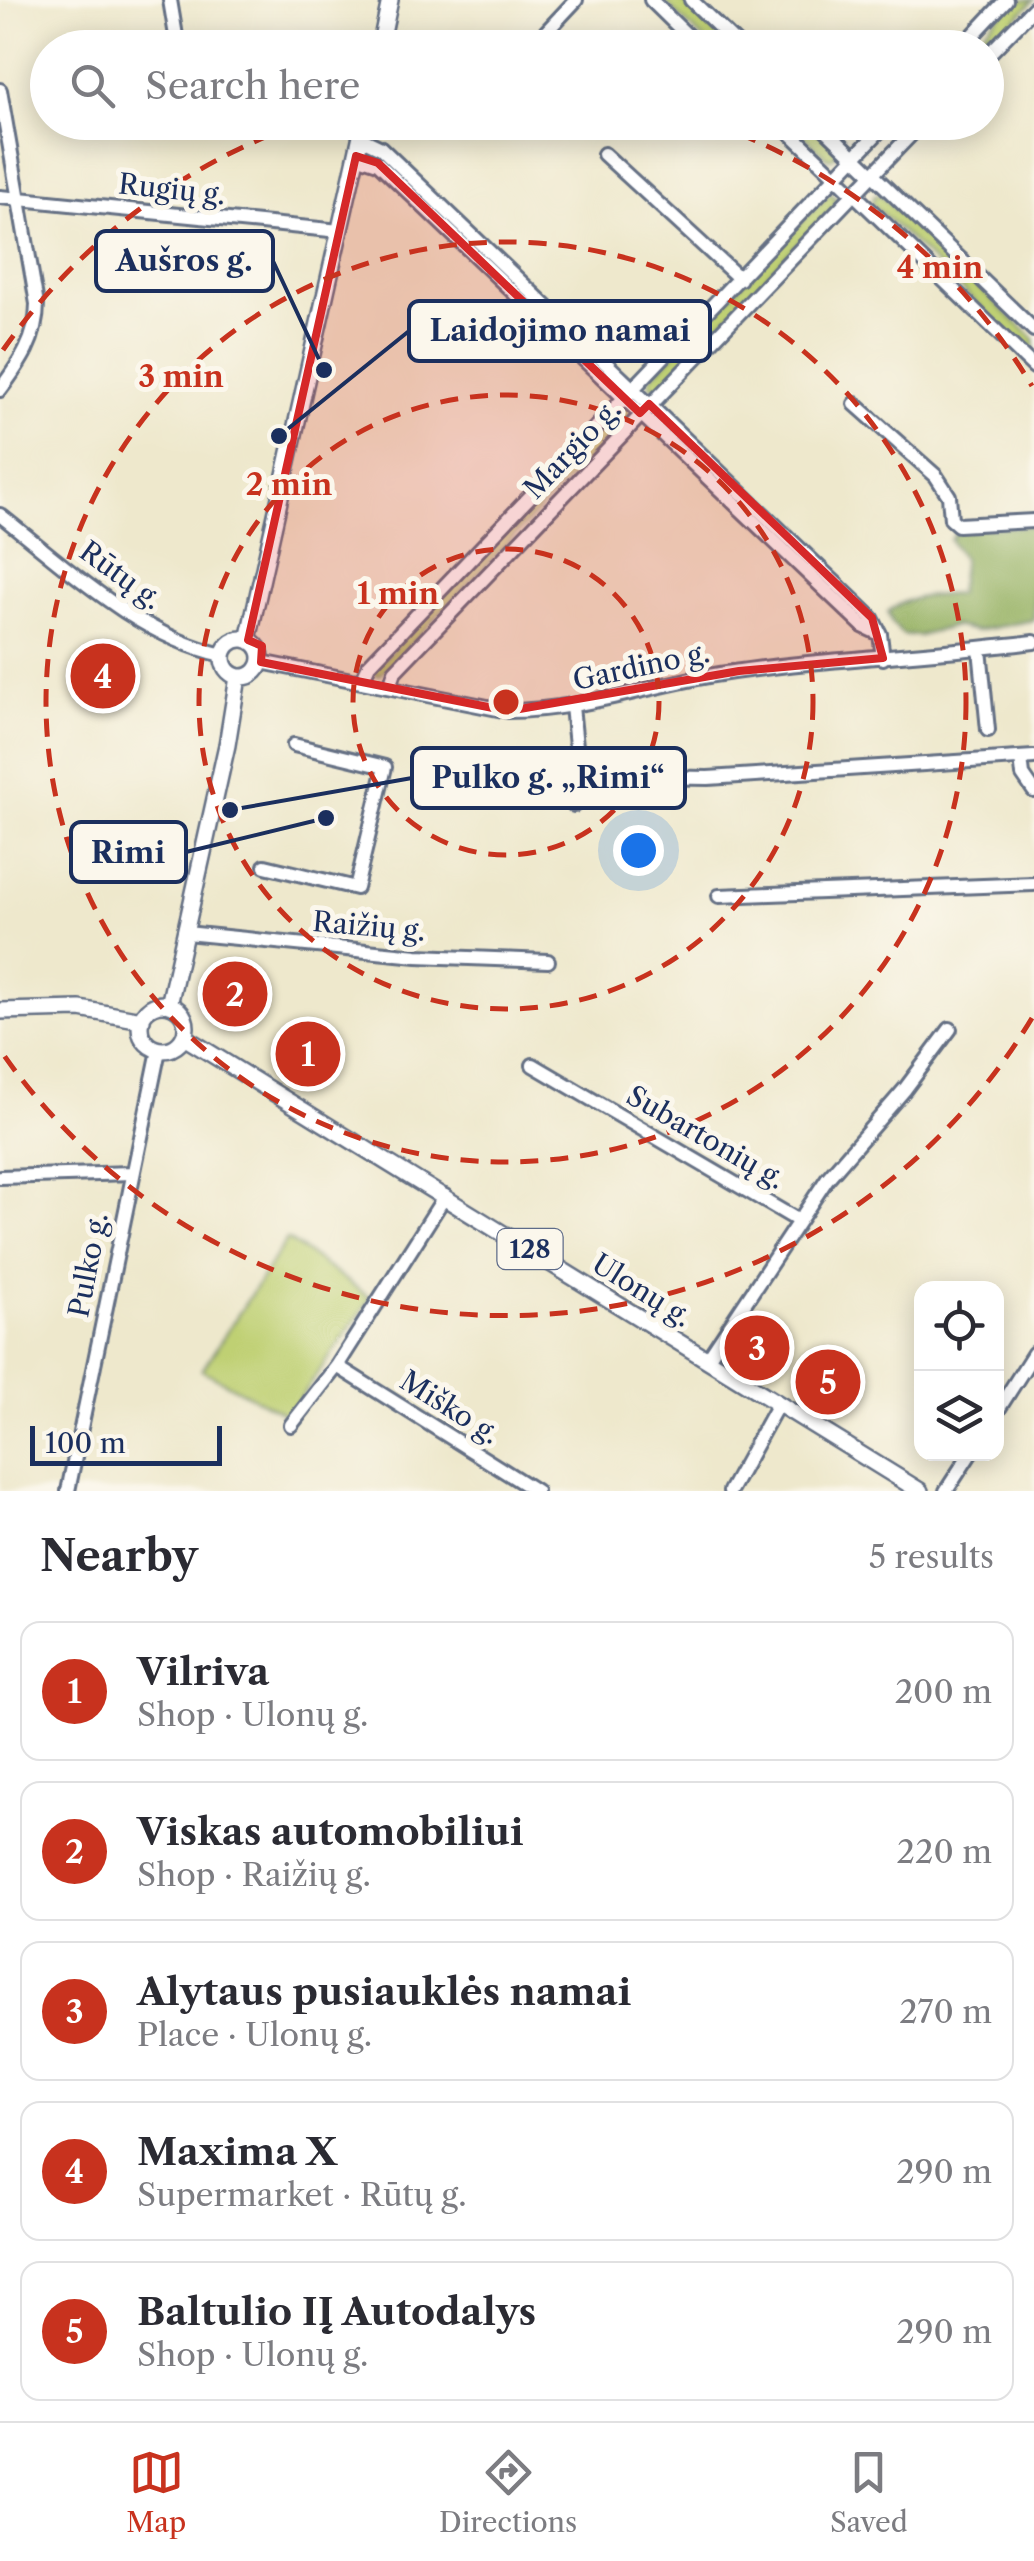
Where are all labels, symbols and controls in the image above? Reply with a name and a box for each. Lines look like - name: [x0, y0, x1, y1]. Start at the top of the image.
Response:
- search box: [30, 30, 1004, 140]
- icon: search: [65, 58, 120, 113]
- text: Search here: [145, 62, 360, 109]
- street label: Rugių g.: [117, 166, 227, 212]
- callout: Aušros g.: [96, 231, 273, 291]
- text: Aušros g.: [114, 242, 253, 279]
- text: 4 min: [897, 249, 984, 286]
- callout: Laidojimo namai: [409, 301, 710, 361]
- text: Laidojimo namai: [430, 312, 691, 349]
- text: 3 min: [138, 358, 224, 395]
- street label: Margio g.: [517, 392, 627, 506]
- text: 2 min: [246, 466, 333, 503]
- street label: Rūtų g.: [73, 534, 169, 616]
- text: 1 min: [357, 575, 440, 612]
- street label: Gardino g.: [570, 635, 712, 697]
- pin: 4: [70, 638, 136, 714]
- centre of rings: [488, 684, 524, 720]
- callout: Pulko g. „Rimi“: [412, 748, 685, 808]
- text: Pulko g. „Rimi“: [431, 759, 665, 796]
- callout: Rimi: [71, 822, 186, 882]
- your location: [613, 825, 664, 876]
- text: Rimi: [91, 834, 166, 871]
- street label: Raižių g.: [311, 904, 427, 948]
- pin: 2: [202, 956, 268, 1032]
- pin: 1: [276, 1016, 340, 1092]
- street label: Subartonių g.: [621, 1078, 791, 1196]
- street label: Pulko g.: [61, 1210, 115, 1320]
- road number: 128: [498, 1229, 562, 1269]
- street label: Ulonų g.: [586, 1246, 698, 1334]
- map controls: [914, 1281, 1004, 1461]
- button: locate: [914, 1281, 1004, 1371]
- pin: 3: [724, 1310, 790, 1386]
- pin: 5: [796, 1344, 860, 1420]
- street label: Miško g.: [394, 1363, 506, 1451]
- button: layers: [914, 1371, 1004, 1461]
- scale bar: [30, 1421, 222, 1466]
- text: 100 m: [45, 1426, 126, 1460]
- text: Nearby: [40, 1530, 198, 1582]
- text: 5 results: [869, 1537, 994, 1576]
- text: Vilriva: [137, 1648, 269, 1695]
- text: 1: [67, 1672, 82, 1711]
- text: 200 m: [895, 1672, 992, 1711]
- text: Shop · Ulonų g.: [137, 1695, 368, 1734]
- text: Viskas automobiliui: [137, 1808, 524, 1855]
- text: 2: [65, 1832, 84, 1871]
- text: 220 m: [897, 1832, 992, 1871]
- text: Shop · Raižių g.: [137, 1855, 371, 1894]
- text: Alytaus pusiauklės namai: [137, 1968, 631, 2015]
- text: 3: [65, 1992, 84, 2031]
- text: 270 m: [899, 1992, 992, 2031]
- text: Place · Ulonų g.: [137, 2015, 372, 2054]
- text: Maxima X: [137, 2128, 337, 2175]
- text: 4: [65, 2152, 84, 2191]
- text: 290 m: [896, 2152, 992, 2191]
- text: Supermarket · Rūtų g.: [137, 2175, 467, 2214]
- text: Baltulio IĮ Autodalys: [137, 2288, 536, 2335]
- text: 5: [66, 2312, 83, 2351]
- text: 290 m: [896, 2312, 992, 2351]
- text: Shop · Ulonų g.: [137, 2335, 368, 2374]
- tab: Map: [126, 2445, 186, 2539]
- tab: Directions: [439, 2445, 577, 2539]
- tab: Saved: [830, 2445, 908, 2539]

